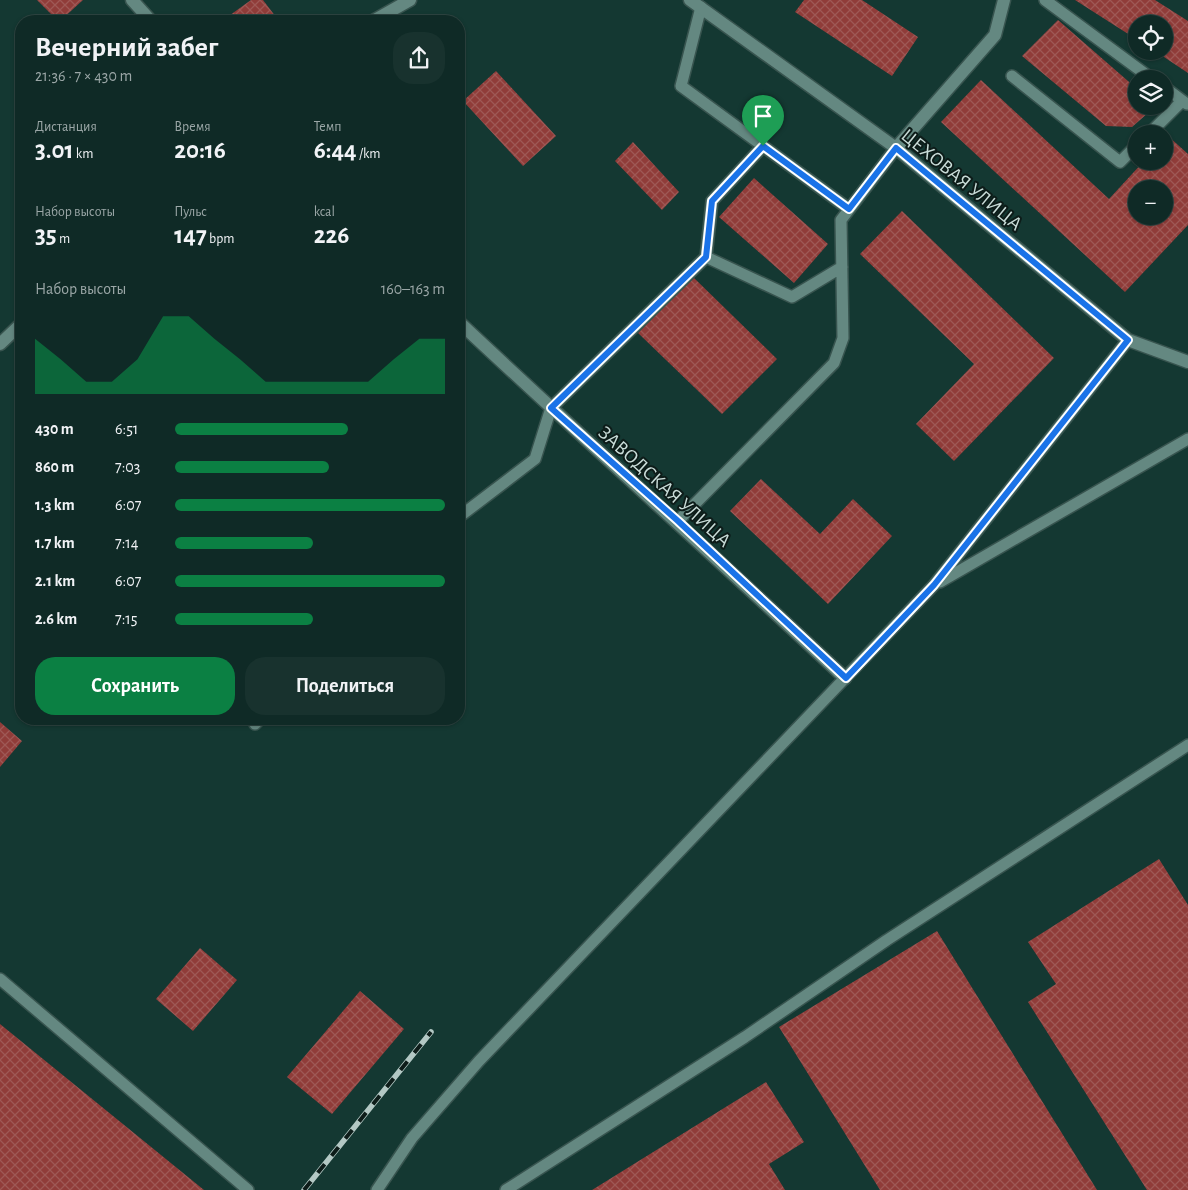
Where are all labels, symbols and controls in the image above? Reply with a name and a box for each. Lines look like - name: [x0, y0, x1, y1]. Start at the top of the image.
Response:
- map controls: [1128, 15, 1173, 225]
- button: locate: [1128, 15, 1173, 60]
- button: share: [393, 32, 445, 84]
- text: Вечерний забег: [35, 34, 218, 62]
- text: 21:36 · 7 × 430 m: [35, 68, 132, 84]
- button: layers: [1128, 70, 1173, 115]
- pin: [742, 95, 784, 146]
- icon: arrive: [749, 102, 777, 130]
- text: Дистанция: [35, 120, 97, 134]
- text: Время: [174, 120, 211, 134]
- text: Темп: [314, 120, 342, 134]
- street label: ЦЕХОВАЯ УЛИЦА: [897, 125, 1026, 235]
- button: +: [1128, 125, 1173, 170]
- text: 3.01: [35, 138, 74, 163]
- text: 20:16: [174, 138, 226, 163]
- text: 6:44: [314, 138, 357, 163]
- text: km: [74, 147, 93, 161]
- text: /km: [357, 147, 381, 161]
- button: −: [1128, 180, 1173, 225]
- text: Набор высоты: [35, 205, 115, 219]
- text: Пульс: [174, 205, 207, 219]
- text: kcal: [314, 205, 335, 219]
- text: 35: [35, 223, 57, 248]
- text: 147: [174, 223, 207, 248]
- text: 226: [314, 223, 349, 248]
- text: m: [57, 232, 70, 246]
- text: bpm: [207, 232, 234, 246]
- text: Набор высоты: [35, 281, 126, 297]
- text: 160–163 m: [381, 281, 445, 297]
- text: 430 m: [35, 421, 74, 437]
- text: 6:51: [115, 421, 138, 437]
- street label: ЗАВОДСКАЯ УЛИЦА: [594, 422, 735, 551]
- text: 860 m: [35, 459, 74, 475]
- text: 7:03: [115, 459, 140, 475]
- text: 1.3 km: [35, 497, 75, 513]
- text: 6:07: [115, 497, 141, 513]
- text: 1.7 km: [35, 535, 75, 551]
- text: 7:14: [115, 535, 139, 551]
- text: 2.1 km: [35, 573, 75, 589]
- text: 6:07: [115, 573, 141, 589]
- text: 2.6 km: [35, 611, 77, 627]
- text: 7:15: [115, 611, 138, 627]
- button: Сохранить: [35, 657, 235, 715]
- button: Поделиться: [245, 657, 445, 715]

